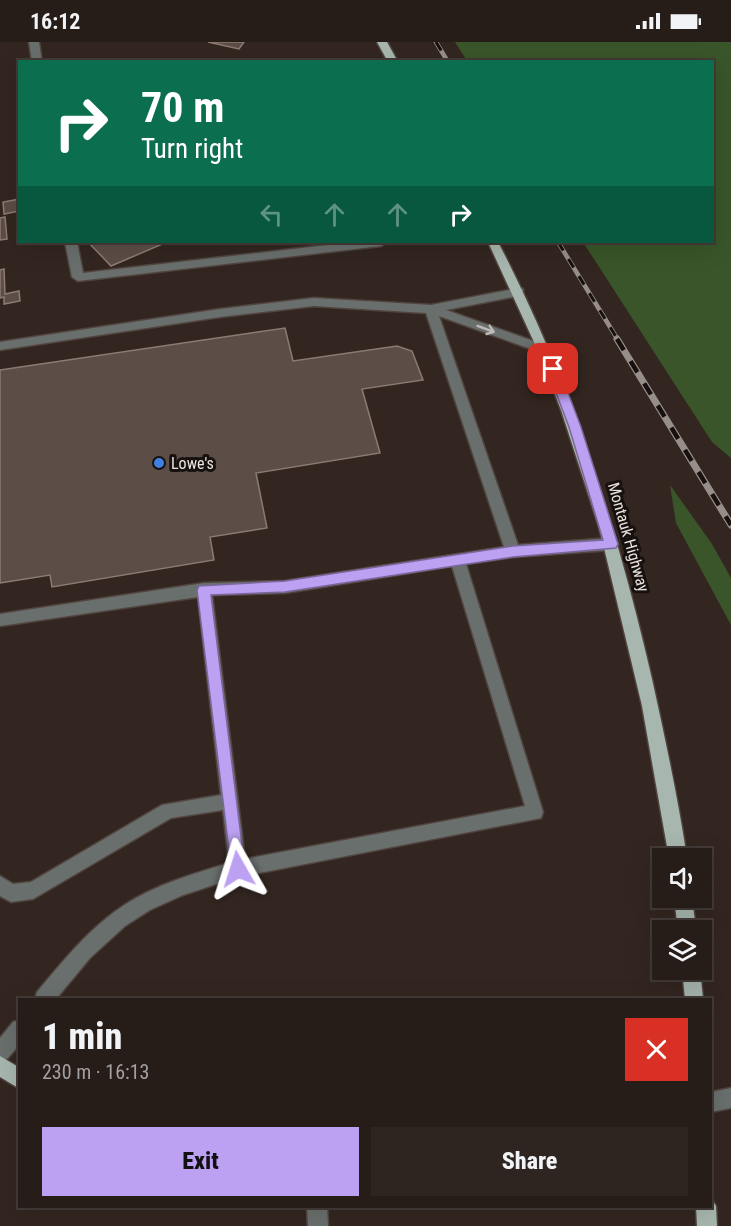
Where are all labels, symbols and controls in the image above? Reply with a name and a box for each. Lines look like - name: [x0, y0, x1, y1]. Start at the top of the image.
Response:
- text: 16:12: [30, 9, 81, 34]
- text: 70 m: [141, 83, 224, 132]
- icon: right: [42, 84, 120, 162]
- text: Turn right: [141, 133, 243, 165]
- icon: left: [255, 198, 288, 231]
- icon: ahead: [318, 198, 351, 231]
- icon: ahead: [381, 198, 414, 231]
- icon: right: [444, 198, 477, 231]
- one-way arrow: [476, 324, 495, 335]
- pin: [527, 343, 578, 394]
- icon: arrive: [536, 352, 569, 385]
- place label: Lowe's: [171, 454, 214, 473]
- marker: Lowe's: [152, 456, 166, 470]
- street label: Montauk Highway: [604, 480, 653, 594]
- position arrow: [206, 837, 270, 901]
- map controls: [652, 848, 712, 980]
- button: sound: [652, 848, 712, 908]
- button: layers: [652, 920, 712, 980]
- text: 1 min: [42, 1016, 122, 1058]
- button: close: [625, 1018, 688, 1081]
- text: 230 m · 16:13: [42, 1060, 149, 1084]
- button: Exit: [42, 1127, 359, 1196]
- button: Share: [371, 1127, 688, 1196]

